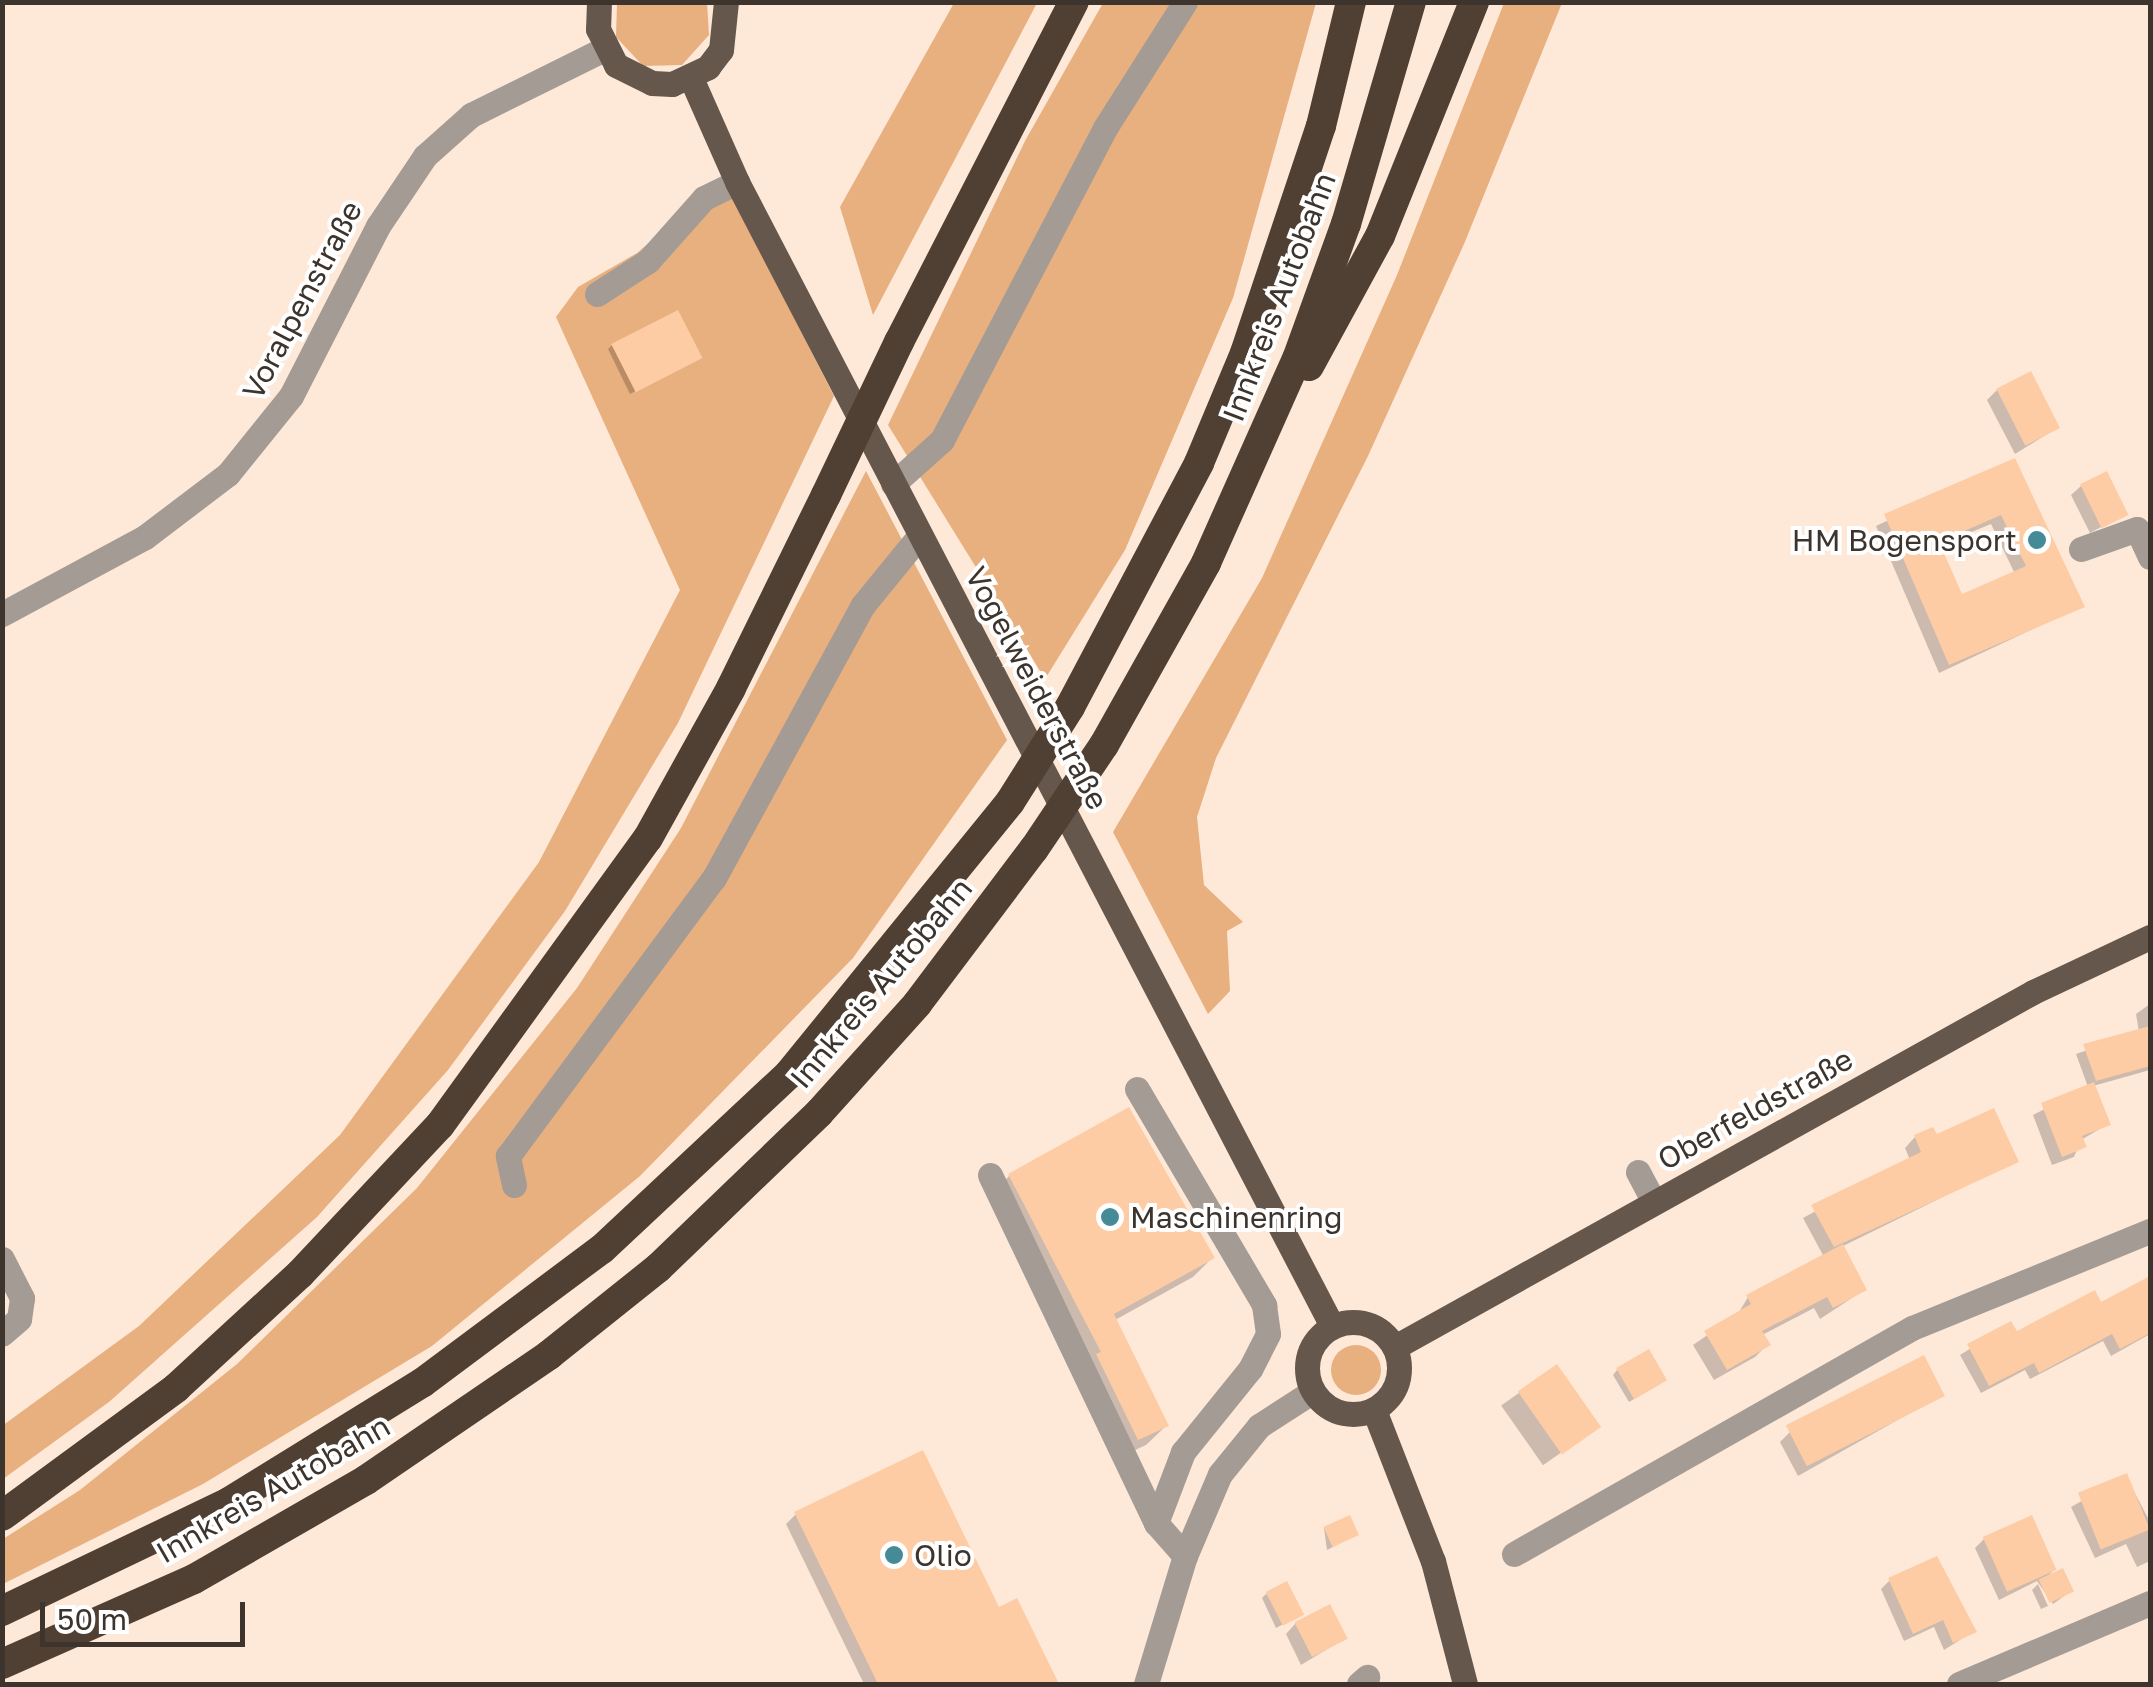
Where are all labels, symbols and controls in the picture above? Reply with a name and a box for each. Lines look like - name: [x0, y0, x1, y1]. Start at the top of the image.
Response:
- street label: Innkreis Autobahn: [1215, 168, 1343, 426]
- street label: Voralpenstraße: [235, 195, 369, 405]
- place label: HM Bogensport: [1792, 522, 2017, 558]
- marker: HM Bogensport: [2026, 529, 2048, 551]
- street label: Vogelweiderstraße: [958, 561, 1116, 815]
- street label: Innkreis Autobahn: [783, 871, 979, 1095]
- street label: Oberfeldstraße: [1651, 1041, 1859, 1177]
- place label: Maschinenring: [1130, 1199, 1342, 1235]
- marker: Maschinenring: [1099, 1206, 1121, 1228]
- street label: Innkreis Autobahn: [150, 1408, 396, 1570]
- place label: Olio: [914, 1537, 972, 1573]
- marker: Olio: [883, 1544, 905, 1566]
- scale bar: [45, 1582, 250, 1644]
- text: 50 m: [57, 1601, 127, 1637]

